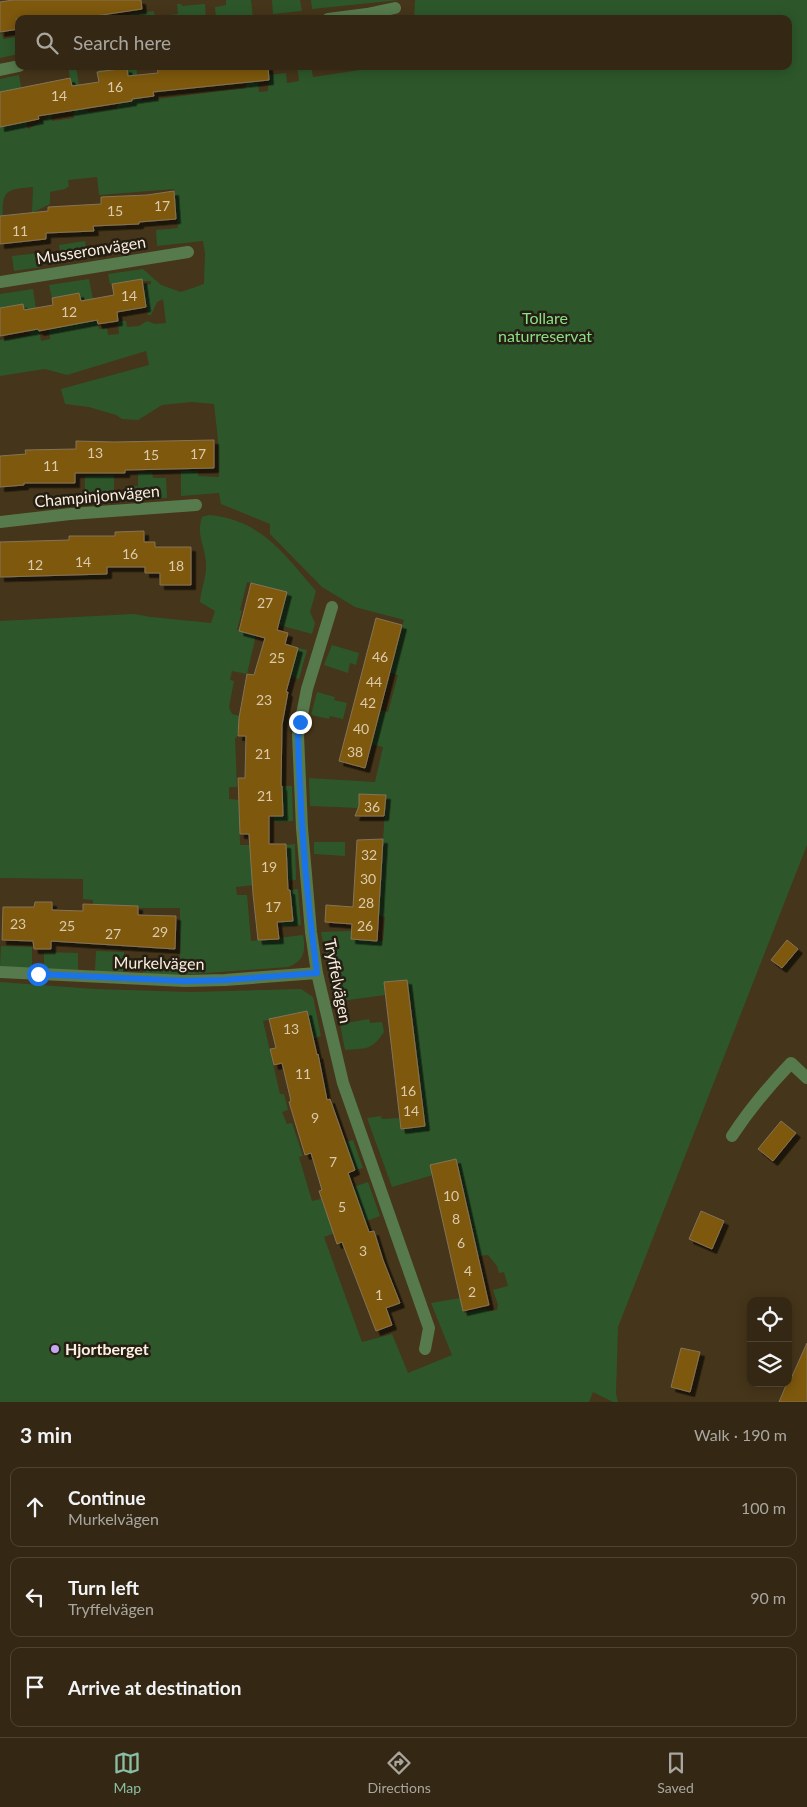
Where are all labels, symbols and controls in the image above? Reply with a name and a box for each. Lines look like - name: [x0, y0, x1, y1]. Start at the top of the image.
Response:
- search box: [15, 15, 792, 70]
- icon: search: [33, 29, 61, 57]
- text: Search here: [73, 31, 171, 54]
- house number: 16: [107, 78, 123, 95]
- house number: 14: [51, 87, 67, 104]
- house number: 17: [154, 197, 170, 214]
- house number: 15: [107, 202, 123, 219]
- house number: 11: [12, 222, 28, 239]
- street label: Musseronvägen: [35, 231, 147, 268]
- house number: 14: [121, 287, 137, 304]
- house number: 12: [61, 303, 77, 320]
- park label: Tollare naturreservat: [498, 308, 592, 345]
- house number: 13: [87, 444, 103, 461]
- house number: 17: [190, 445, 206, 462]
- house number: 15: [143, 446, 159, 463]
- house number: 11: [43, 457, 59, 474]
- street label: Champinjonvägen: [33, 481, 160, 510]
- house number: 16: [122, 545, 138, 562]
- house number: 14: [75, 553, 91, 570]
- house number: 12: [27, 556, 43, 573]
- house number: 18: [168, 557, 184, 574]
- house number: 27: [257, 594, 273, 611]
- house number: 46: [372, 648, 388, 665]
- house number: 25: [269, 649, 285, 666]
- house number: 44: [366, 673, 382, 690]
- house number: 23: [256, 691, 272, 708]
- house number: 42: [360, 694, 376, 711]
- route end: [289, 711, 312, 734]
- house number: 40: [353, 720, 369, 737]
- house number: 38: [347, 743, 363, 760]
- house number: 21: [255, 745, 271, 762]
- house number: 21: [257, 787, 273, 804]
- house number: 36: [364, 798, 380, 815]
- house number: 32: [361, 846, 377, 863]
- house number: 19: [261, 858, 277, 875]
- house number: 30: [360, 870, 376, 887]
- house number: 28: [358, 894, 374, 911]
- house number: 17: [265, 898, 281, 915]
- house number: 23: [10, 915, 26, 932]
- house number: 25: [59, 917, 75, 934]
- house number: 26: [357, 917, 373, 934]
- house number: 29: [152, 923, 168, 940]
- house number: 27: [105, 925, 121, 942]
- street label: Tryffelvägen: [321, 937, 356, 1025]
- street label: Murkelvägen: [113, 952, 205, 973]
- route start: [27, 963, 50, 986]
- house number: 13: [283, 1020, 299, 1037]
- house number: 11: [295, 1065, 311, 1082]
- house number: 16: [400, 1082, 416, 1099]
- house number: 14: [403, 1102, 419, 1119]
- house number: 9: [311, 1109, 319, 1126]
- house number: 7: [329, 1153, 337, 1170]
- house number: 10: [443, 1187, 459, 1204]
- house number: 5: [338, 1198, 346, 1215]
- house number: 8: [452, 1210, 460, 1227]
- house number: 6: [457, 1234, 465, 1251]
- house number: 3: [359, 1242, 367, 1259]
- house number: 4: [464, 1262, 472, 1279]
- house number: 2: [468, 1283, 476, 1300]
- house number: 1: [375, 1286, 383, 1303]
- map controls: [747, 1297, 792, 1387]
- button: locate: [747, 1297, 792, 1342]
- place label: Hjortberget: [65, 1339, 149, 1358]
- button: layers: [747, 1342, 792, 1387]
- marker: Hjortberget: [49, 1343, 61, 1355]
- text: 3 min: [20, 1422, 72, 1447]
- text: Walk · 190 m: [694, 1425, 787, 1444]
- text: Continue: [68, 1486, 146, 1509]
- icon: ahead: [21, 1493, 49, 1521]
- text: 100 m: [741, 1498, 786, 1517]
- text: Murkelvägen: [68, 1509, 159, 1528]
- text: Turn left: [68, 1576, 139, 1599]
- icon: left: [21, 1583, 49, 1611]
- text: 90 m: [750, 1588, 786, 1607]
- text: Tryffelvägen: [68, 1599, 154, 1618]
- icon: arrive: [21, 1673, 49, 1701]
- text: Arrive at destination: [68, 1676, 241, 1699]
- tab: Map: [113, 1749, 141, 1796]
- tab: Directions: [368, 1749, 431, 1796]
- tab: Saved: [657, 1749, 694, 1796]

